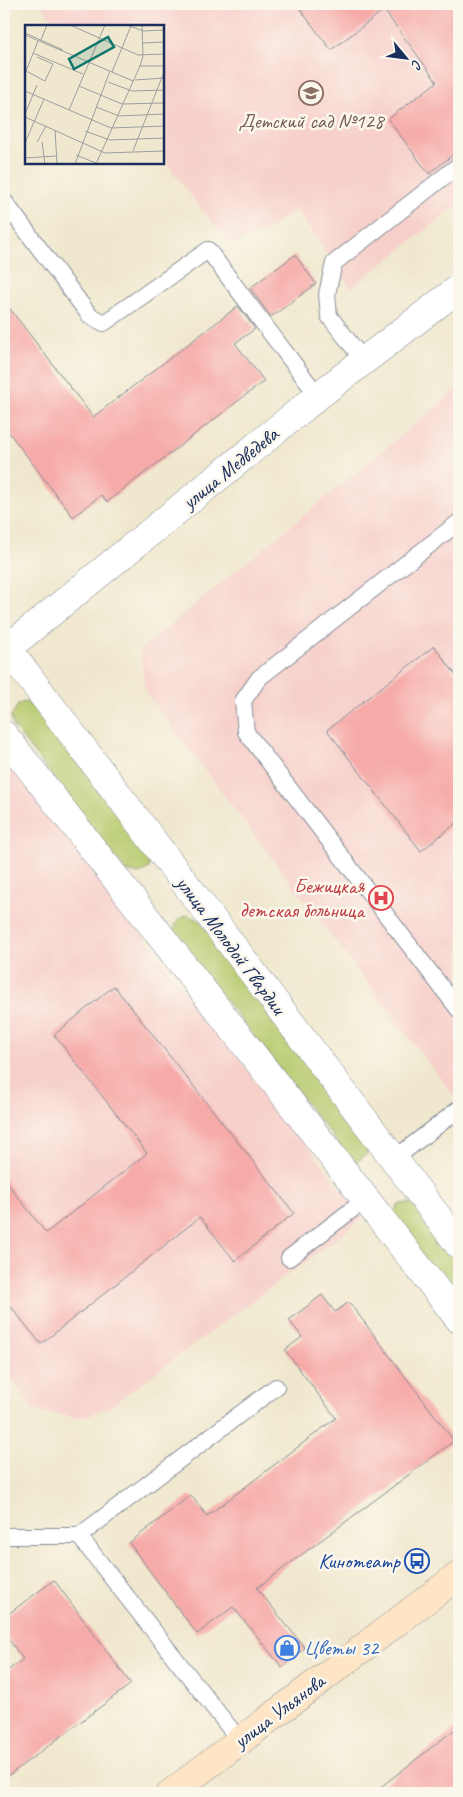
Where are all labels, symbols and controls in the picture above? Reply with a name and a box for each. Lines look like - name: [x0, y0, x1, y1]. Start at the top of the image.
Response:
- inset map: [25, 25, 164, 164]
- north arrow: [380, 32, 430, 82]
- text: С: [407, 57, 426, 73]
- school or university icon: Детский сад №128: [298, 80, 324, 106]
- place label: Детский сад №128: [239, 108, 386, 134]
- street label: улица Медведева: [175, 420, 285, 516]
- street label: улица Молодой Гвардии: [169, 869, 293, 1021]
- place label: Бежицкая детская больница: [240, 873, 366, 923]
- hospital icon: Бежицкая детская больница: [368, 885, 394, 911]
- place label: Кинотеатр: [318, 1548, 401, 1574]
- bus stop icon: Кинотеатр: [404, 1548, 430, 1574]
- shop icon: Цветы 32: [274, 1635, 300, 1661]
- place label: Цветы 32: [304, 1635, 380, 1661]
- street label: улица Ульянова: [227, 1667, 332, 1755]

